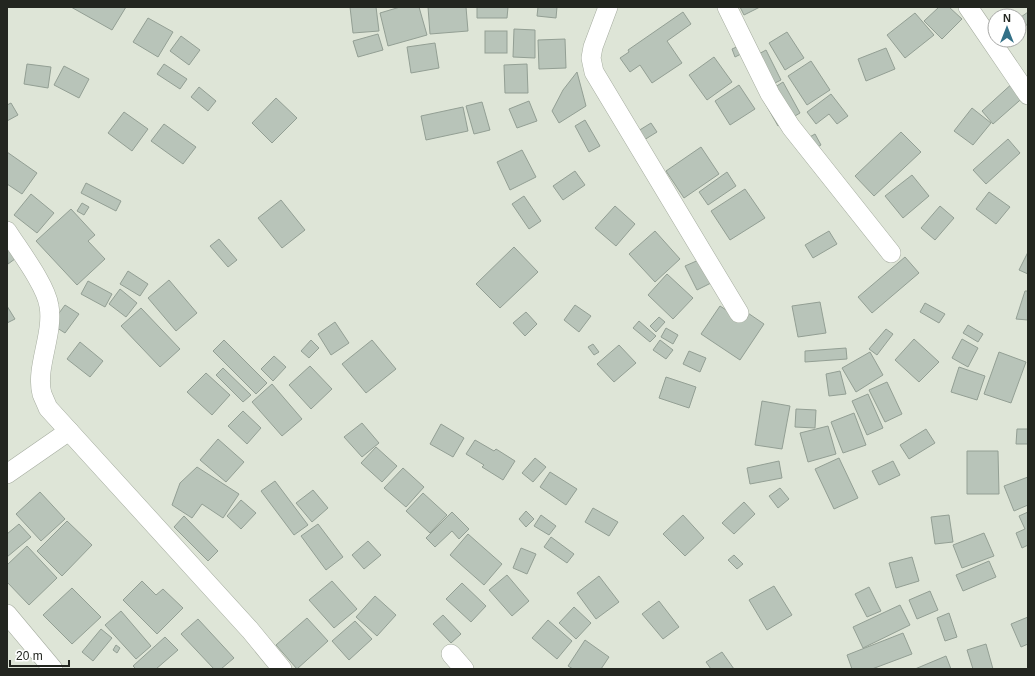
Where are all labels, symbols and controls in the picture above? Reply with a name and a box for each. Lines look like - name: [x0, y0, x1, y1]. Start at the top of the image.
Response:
- north arrow: [987, 8, 1027, 48]
- text: N: [1003, 12, 1011, 24]
- scale bar: [10, 642, 69, 668]
- text: 20 m: [16, 649, 43, 663]

